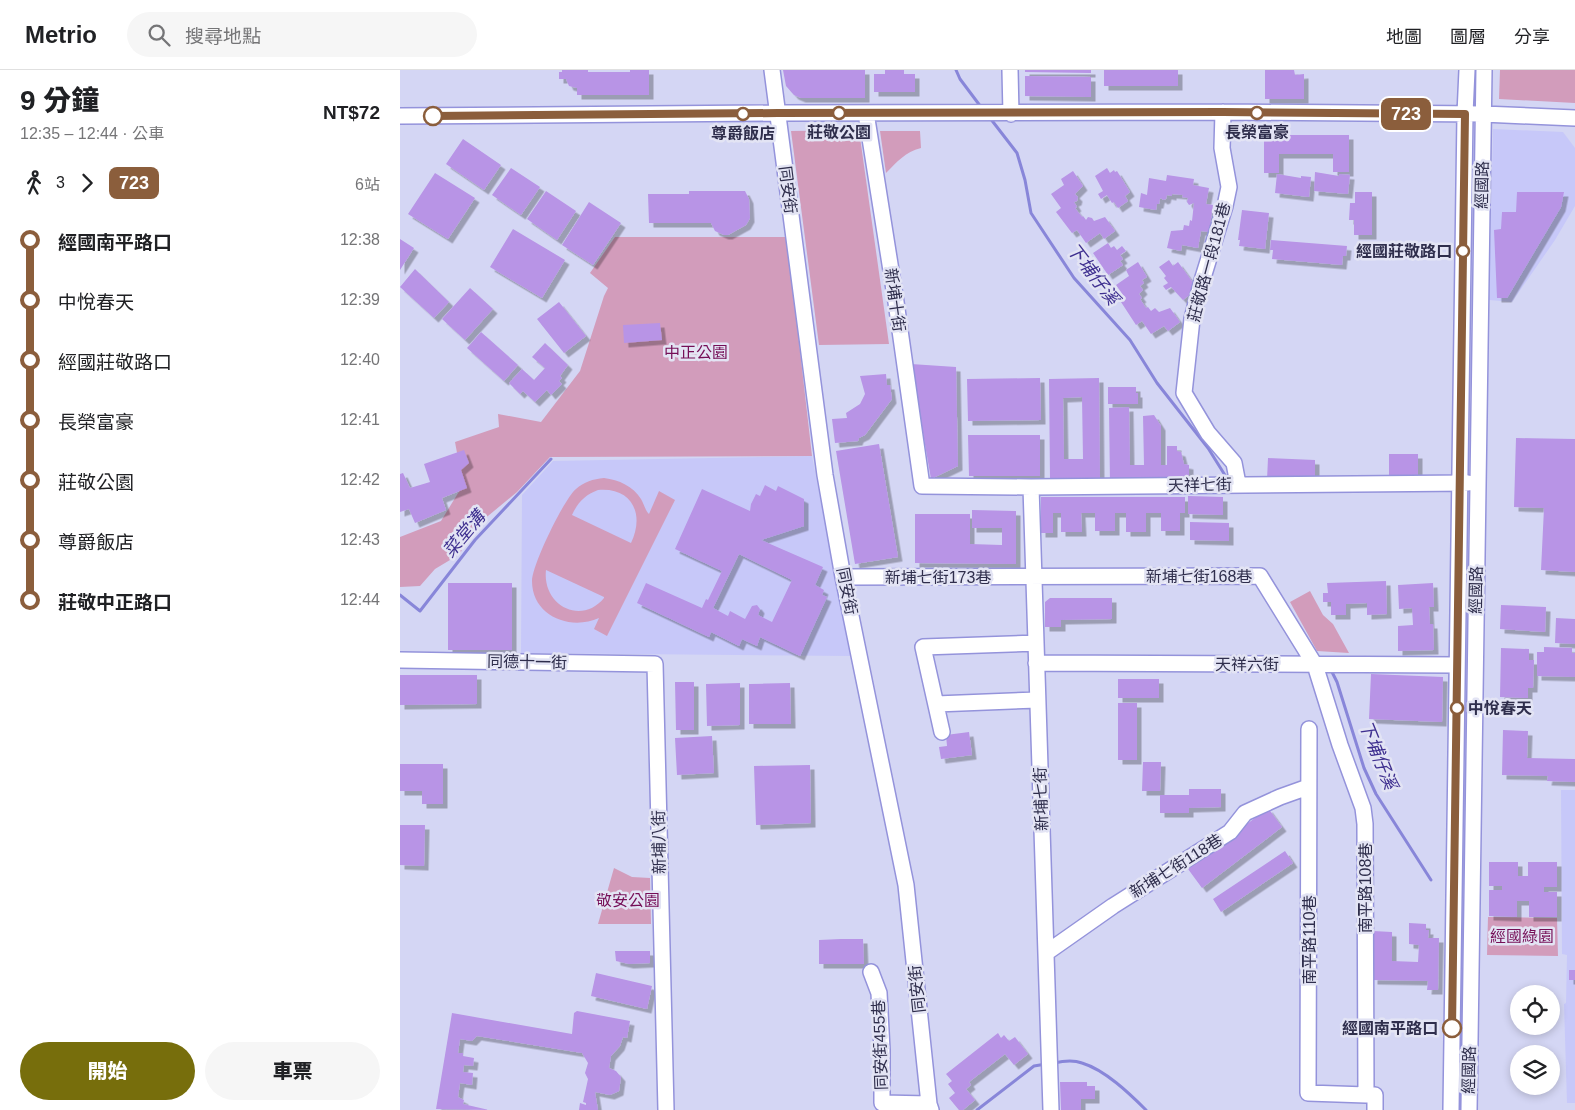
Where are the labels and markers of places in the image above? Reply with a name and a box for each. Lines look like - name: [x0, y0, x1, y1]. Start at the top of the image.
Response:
- unlabelled marker: [423, 106, 443, 126]
- marker: 莊敬公園: [832, 106, 846, 120]
- marker: 長榮富豪: [1250, 106, 1264, 120]
- marker: 尊爵飯店: [736, 107, 750, 121]
- place label: 莊敬公園: [807, 123, 871, 141]
- place label: 長榮富豪: [1225, 123, 1289, 141]
- place label: 尊爵飯店: [711, 124, 775, 142]
- place label: 經國莊敬路口: [1356, 242, 1452, 260]
- marker: 經國莊敬路口: [1456, 244, 1470, 258]
- place label: 中悅春天: [1468, 700, 1532, 717]
- marker: 中悅春天: [1450, 701, 1464, 715]
- marker: 經國南平路口: [1442, 1018, 1462, 1038]
- place label: 經國南平路口: [1342, 1020, 1438, 1037]

